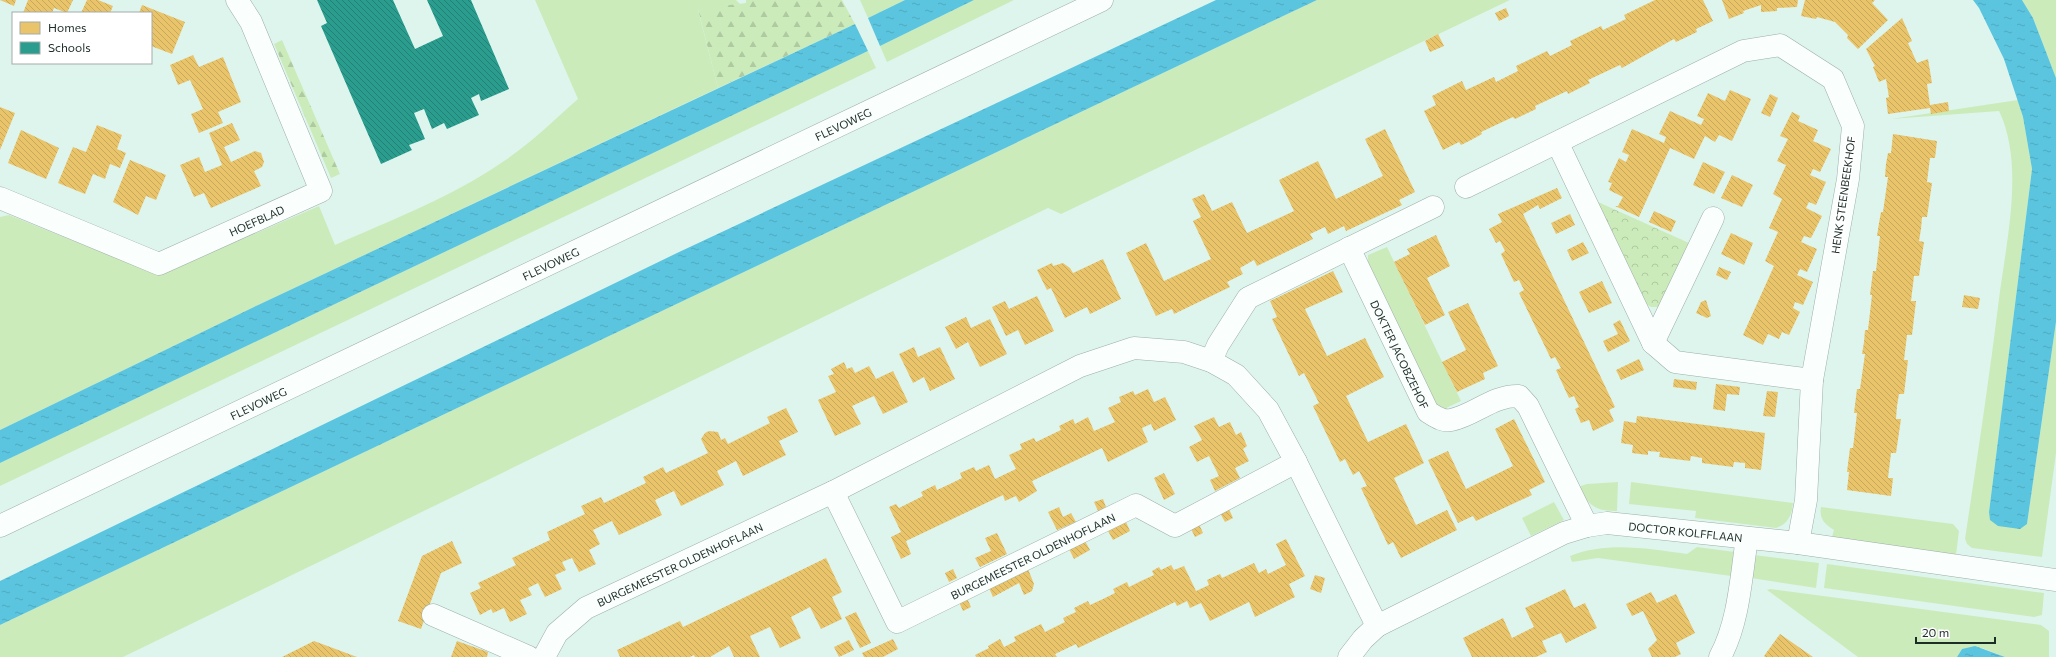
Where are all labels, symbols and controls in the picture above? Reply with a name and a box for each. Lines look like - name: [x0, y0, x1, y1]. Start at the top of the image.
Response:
- legend: [12, 12, 152, 64]
- text: Homes: [48, 20, 86, 34]
- text: Schools: [48, 40, 91, 54]
- street label: FLEVOWEG: [813, 105, 873, 143]
- street label: HENK STEENBEEKHOF: [1828, 135, 1858, 255]
- street label: HOEFBLAD: [227, 202, 286, 238]
- street label: FLEVOWEG: [520, 244, 581, 282]
- street label: DOKTER JACOBZEHOF: [1368, 298, 1432, 411]
- street label: FLEVOWEG: [228, 384, 288, 422]
- street label: BURGEMEESTER OLDENHOFLAAN: [948, 510, 1117, 601]
- street label: DOCTOR KOLFFLAAN: [1628, 519, 1743, 544]
- street label: BURGEMEESTER OLDENHOFLAAN: [595, 520, 765, 609]
- scale bar: [1916, 619, 1995, 645]
- text: 20 m: [1922, 625, 1949, 639]

